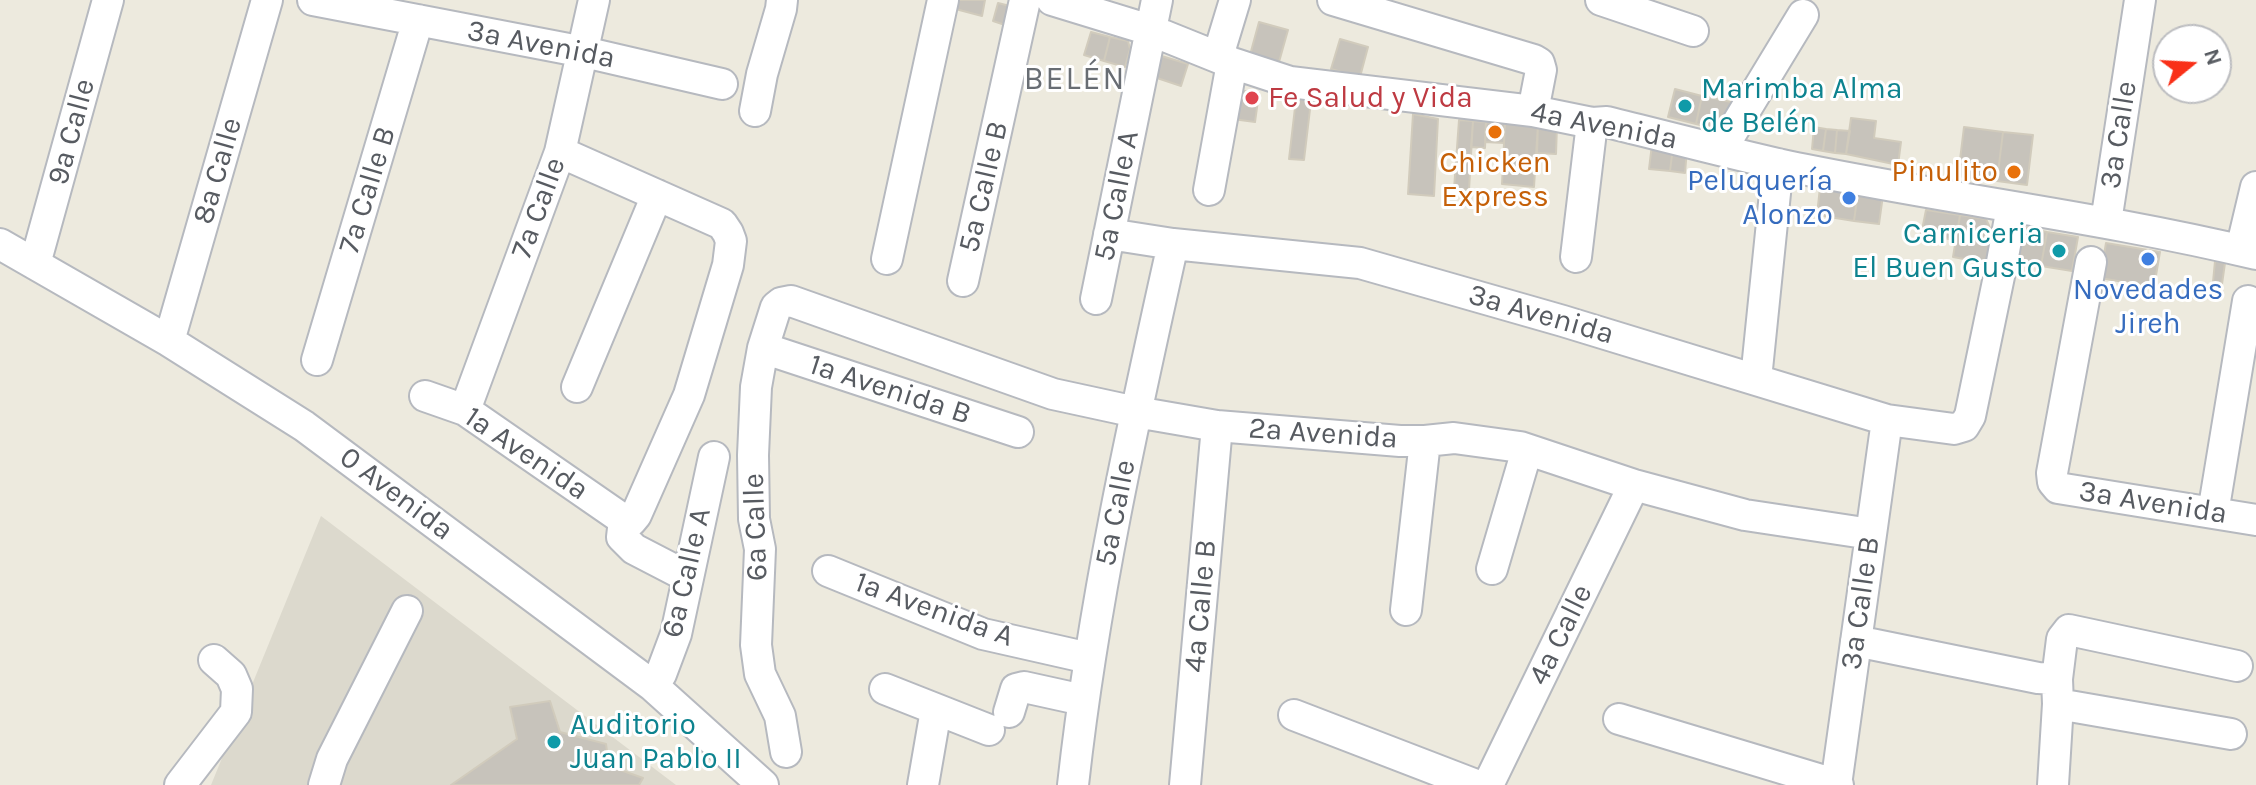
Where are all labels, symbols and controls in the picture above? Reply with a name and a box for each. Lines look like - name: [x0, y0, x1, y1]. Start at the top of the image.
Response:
- street label: 3a Avenida: [464, 13, 618, 77]
- north arrow: [2152, 24, 2232, 104]
- text: N: [2198, 46, 2228, 69]
- district label: BELÉN: [1024, 61, 1126, 99]
- place label: Marimba Alma de Belén: [1701, 71, 1902, 142]
- street label: 9a Calle: [41, 75, 103, 189]
- street label: 3a Calle: [2093, 79, 2145, 191]
- place label: Fe Salud y Vida: [1268, 80, 1473, 116]
- marker: Fe Salud y Vida: [1243, 89, 1261, 107]
- street label: 4a Avenida: [1528, 94, 1680, 158]
- marker: Marimba Alma de Belén: [1676, 97, 1694, 115]
- street label: 8a Calle: [186, 114, 250, 228]
- street label: 5a Calle B: [951, 118, 1017, 256]
- street label: 7a Calle B: [332, 122, 404, 258]
- marker: Chicken Express: [1486, 123, 1504, 141]
- street label: 5a Calle A: [1087, 128, 1147, 264]
- place label: Chicken Express: [1439, 145, 1551, 216]
- street label: 7a Calle: [504, 153, 574, 263]
- place label: Pinulito: [1891, 154, 1998, 190]
- place label: Peluquería Alonzo: [1687, 163, 1833, 234]
- marker: Pinulito: [2005, 163, 2023, 181]
- marker: Peluquería Alonzo: [1840, 189, 1858, 207]
- place label: Carniceria El Buen Gusto: [1852, 216, 2043, 286]
- marker: Carniceria El Buen Gusto: [2050, 242, 2068, 260]
- marker: Novedades Jireh: [2139, 250, 2157, 268]
- place label: Novedades Jireh: [2073, 272, 2223, 342]
- street label: 3a Avenida: [1464, 277, 1618, 353]
- street label: 1a Avenida B: [805, 347, 975, 433]
- street label: 1a Avenida: [457, 399, 595, 509]
- street label: 2a Avenida: [1247, 411, 1399, 457]
- street label: 0 Avenida: [332, 440, 460, 548]
- street label: 5a Calle: [1088, 457, 1144, 569]
- street label: 6a Calle: [736, 472, 776, 582]
- street label: 3a Avenida: [2076, 474, 2230, 532]
- street label: 6a Calle A: [655, 505, 719, 641]
- street label: 3a Calle B: [1834, 534, 1888, 672]
- street label: 4a Calle B: [1177, 538, 1225, 674]
- street label: 1a Avenida A: [850, 565, 1018, 655]
- street label: 4a Calle: [1521, 579, 1601, 691]
- place label: Auditorio Juan Pablo II: [570, 707, 742, 778]
- marker: Auditorio Juan Pablo II: [545, 733, 563, 751]

